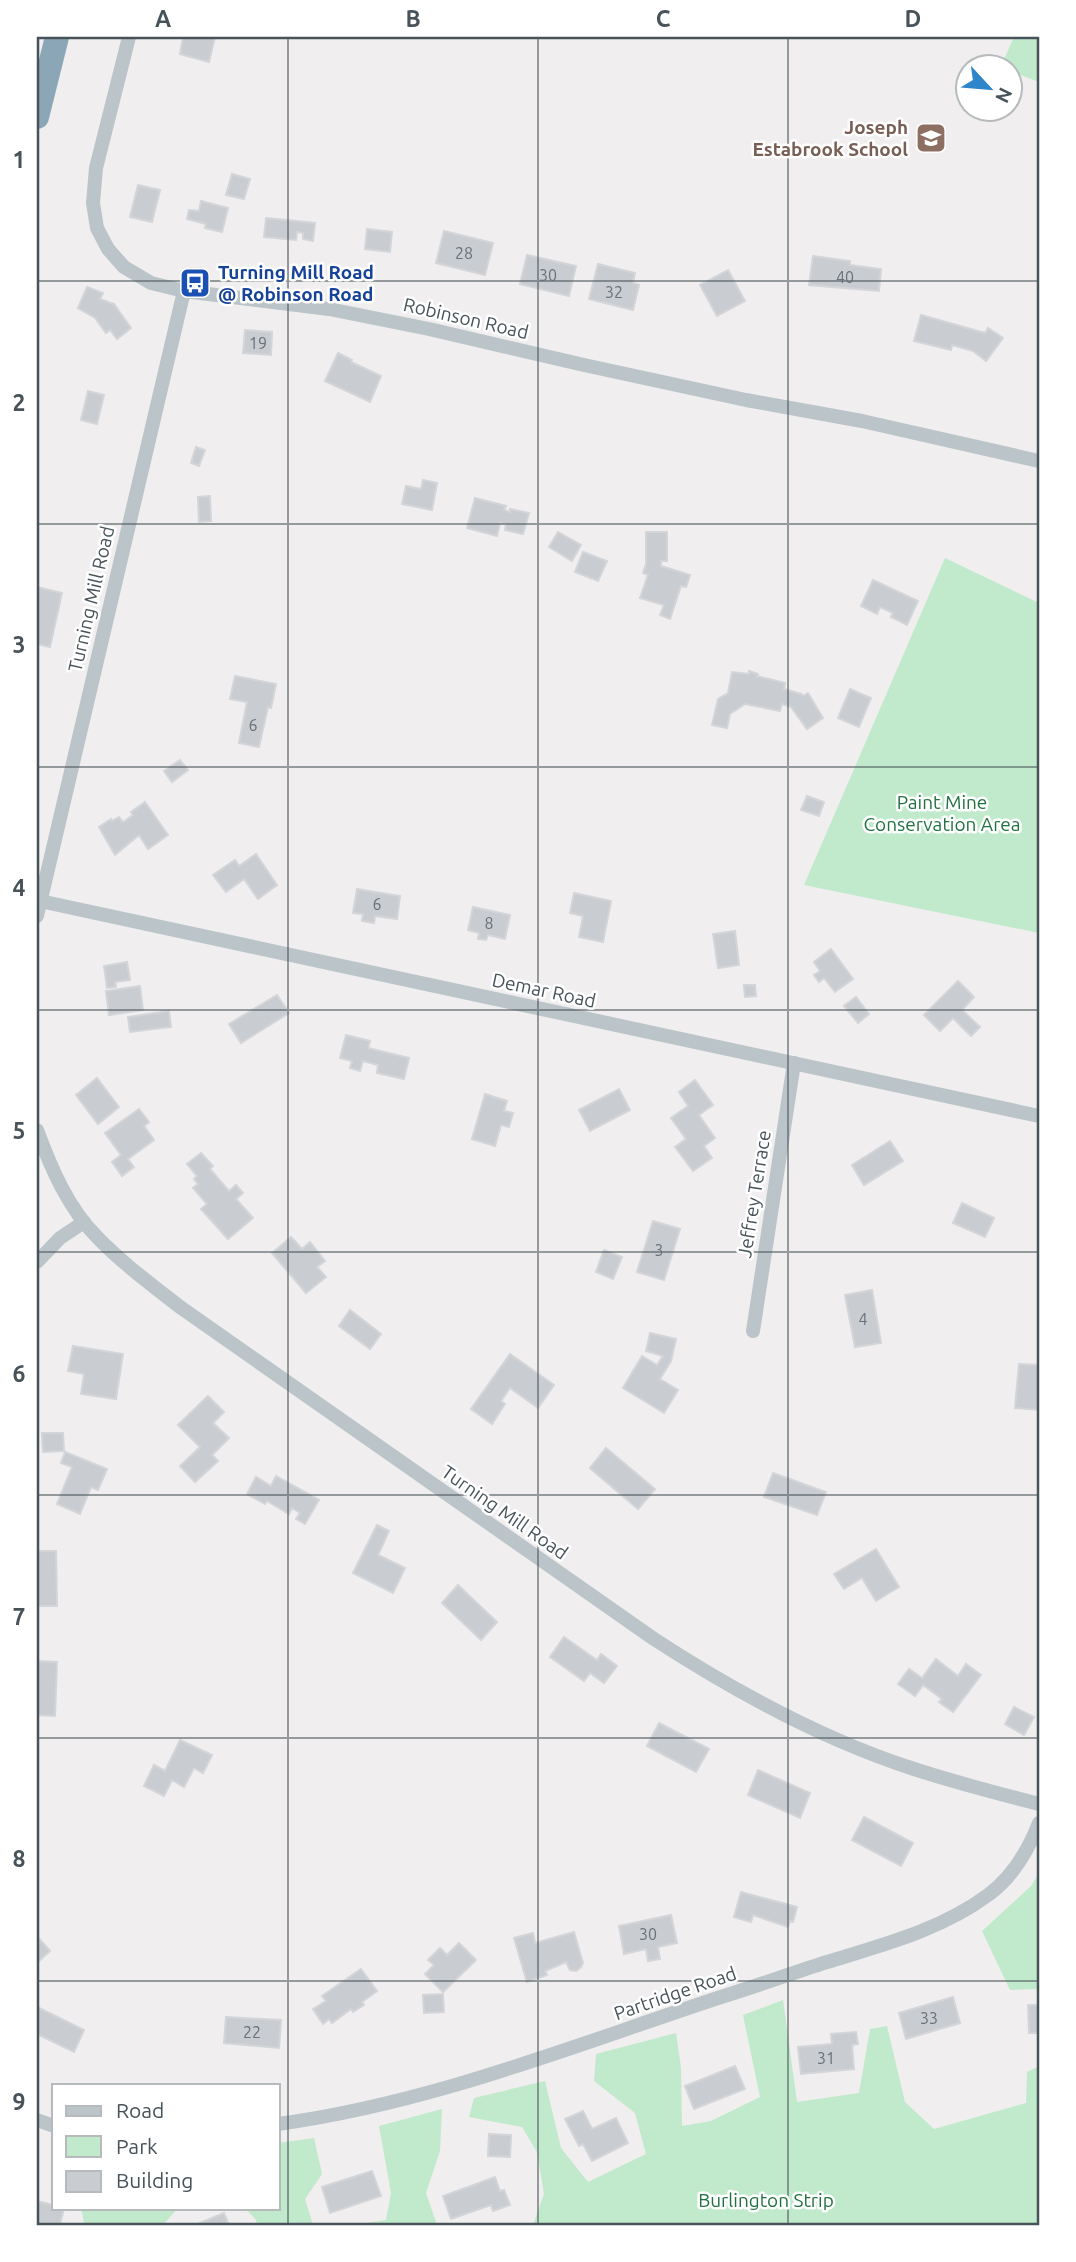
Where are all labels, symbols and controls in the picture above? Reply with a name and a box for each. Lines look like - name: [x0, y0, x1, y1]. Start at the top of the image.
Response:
- text: A: [155, 6, 171, 31]
- text: B: [405, 6, 421, 31]
- text: C: [656, 6, 671, 31]
- text: D: [905, 6, 921, 31]
- north arrow: [954, 52, 1024, 122]
- text: N: [991, 84, 1017, 107]
- place label: Joseph Estabrook School: [753, 116, 908, 160]
- school or university icon: Joseph Estabrook School: [914, 121, 948, 155]
- text: 1: [13, 147, 25, 172]
- house number: 28: [455, 244, 473, 262]
- place label: Turning Mill Road @ Robinson Road: [218, 261, 374, 305]
- bus stop icon: Turning Mill Road @ Robinson Road: [178, 266, 212, 300]
- house number: 30: [539, 266, 557, 284]
- house number: 40: [836, 268, 854, 286]
- house number: 32: [605, 283, 623, 301]
- street label: Robinson Road: [401, 293, 531, 343]
- house number: 19: [249, 334, 267, 352]
- text: 2: [13, 390, 25, 415]
- street label: Turning Mill Road: [64, 524, 118, 674]
- text: 3: [13, 632, 25, 657]
- house number: 6: [248, 716, 258, 734]
- park label: Paint Mine Conservation Area: [863, 791, 1021, 835]
- text: 4: [13, 875, 26, 900]
- house number: 6: [372, 895, 382, 913]
- house number: 8: [484, 914, 494, 932]
- street label: Demar Road: [490, 968, 598, 1012]
- text: 5: [13, 1118, 25, 1143]
- street label: Jeffrey Terrace: [733, 1129, 775, 1259]
- house number: 3: [654, 1241, 664, 1259]
- house number: 4: [858, 1310, 868, 1328]
- text: 6: [13, 1361, 26, 1386]
- street label: Turning Mill Road: [438, 1460, 572, 1564]
- text: 7: [13, 1604, 25, 1629]
- text: 8: [13, 1846, 25, 1871]
- house number: 30: [639, 1925, 657, 1943]
- street label: Partridge Road: [611, 1962, 739, 2024]
- house number: 33: [920, 2009, 938, 2027]
- house number: 22: [243, 2023, 261, 2041]
- house number: 31: [817, 2049, 835, 2067]
- legend: [52, 2084, 280, 2210]
- text: 9: [13, 2089, 25, 2114]
- text: Road: [116, 2098, 164, 2122]
- text: Park: [116, 2134, 158, 2158]
- text: Building: [116, 2168, 193, 2192]
- park label: Burlington Strip: [698, 2189, 834, 2211]

